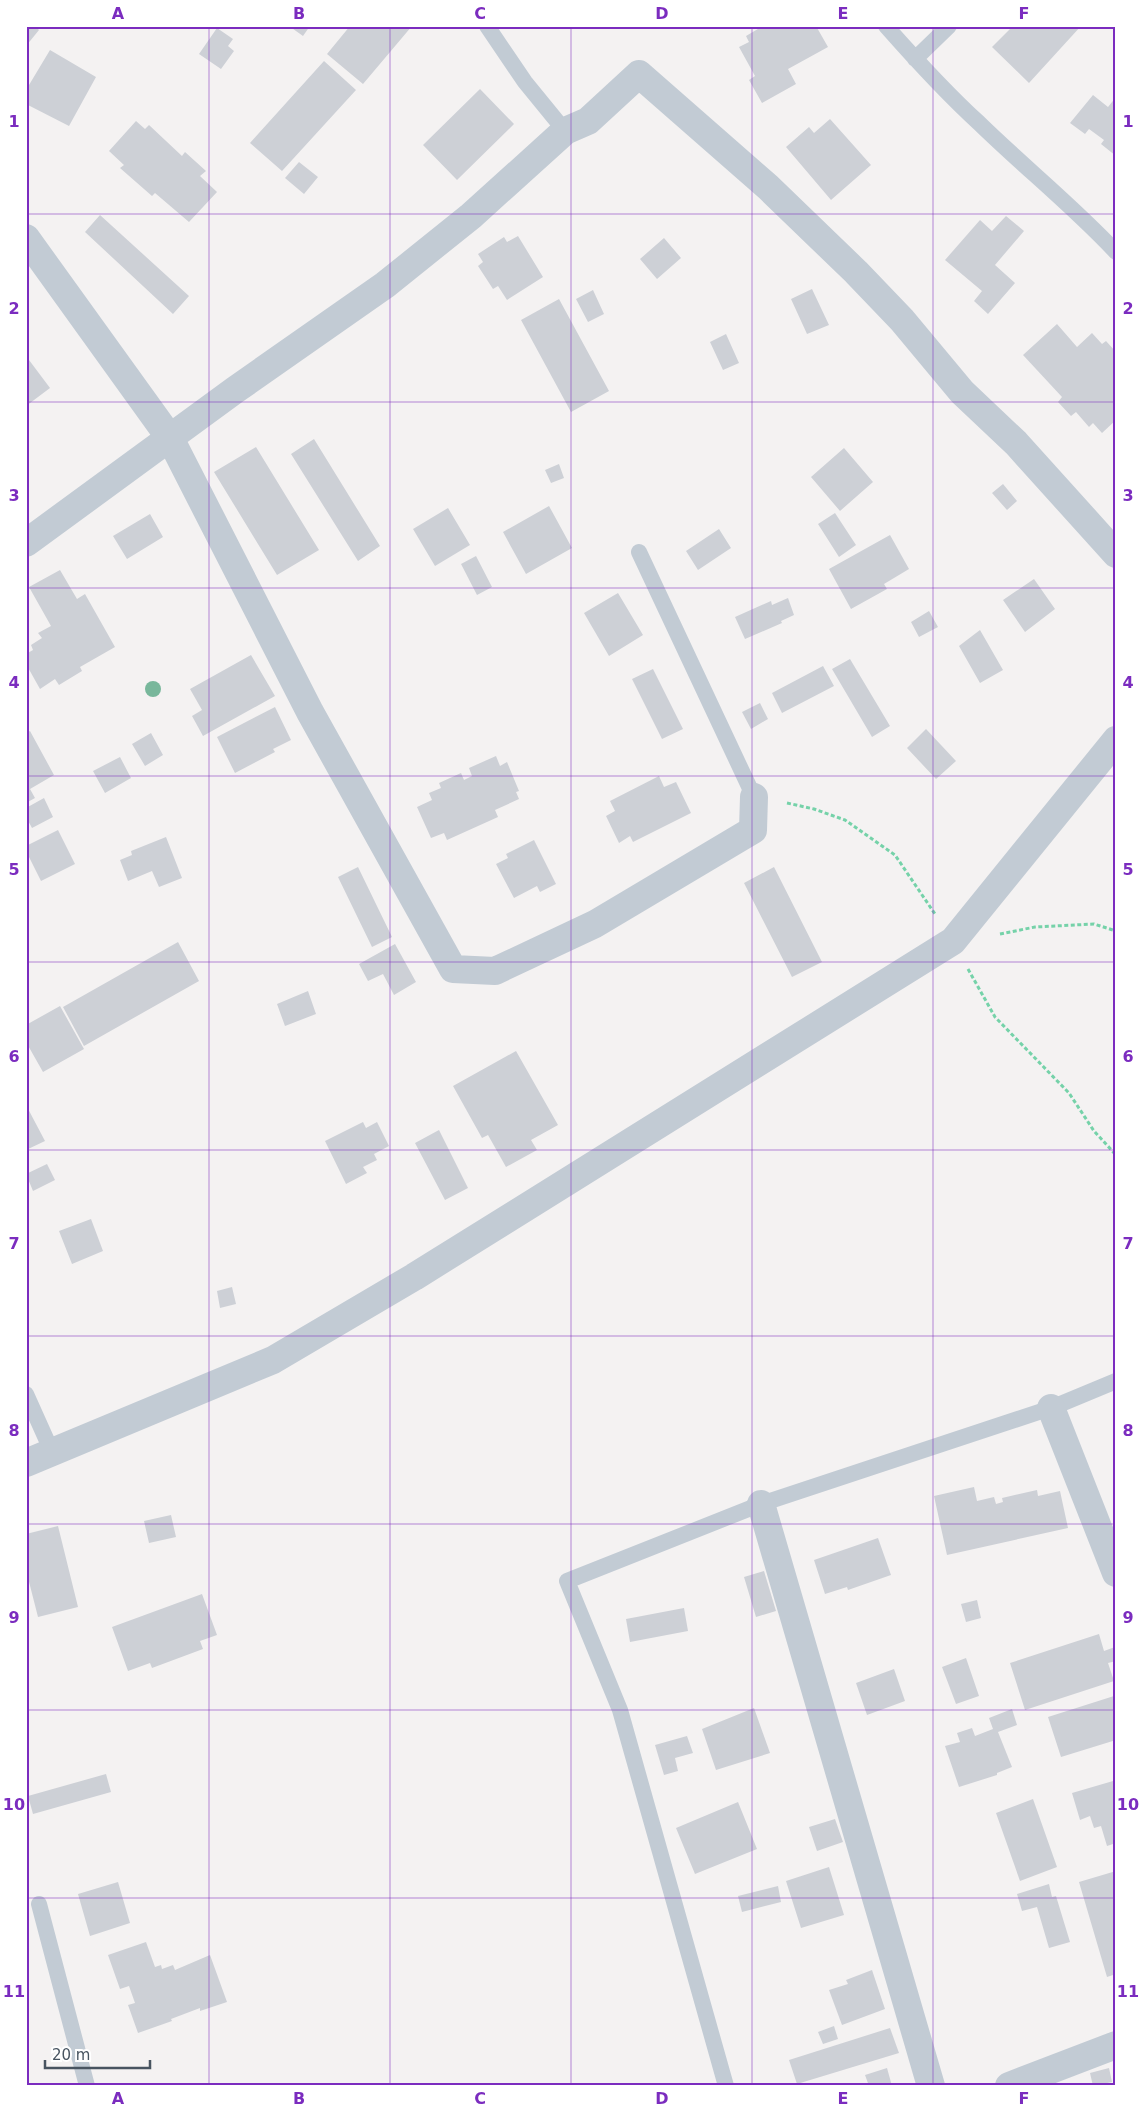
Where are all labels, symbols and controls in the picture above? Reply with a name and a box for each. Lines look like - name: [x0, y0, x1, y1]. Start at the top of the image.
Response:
- text: A: [112, 4, 125, 23]
- text: B: [293, 4, 305, 23]
- text: C: [474, 4, 486, 23]
- text: D: [655, 4, 669, 23]
- text: E: [838, 4, 848, 23]
- text: F: [1019, 4, 1029, 23]
- text: 1: [8, 112, 20, 131]
- text: 1: [1122, 112, 1134, 131]
- text: 2: [8, 299, 20, 318]
- text: 2: [1122, 299, 1134, 318]
- text: 3: [8, 486, 20, 505]
- text: 3: [1122, 486, 1134, 505]
- text: 4: [8, 673, 20, 692]
- text: 4: [1122, 673, 1134, 692]
- text: 5: [8, 860, 20, 879]
- text: 5: [1122, 860, 1134, 879]
- text: 6: [8, 1047, 20, 1066]
- text: 6: [1122, 1047, 1134, 1066]
- text: 7: [8, 1234, 20, 1253]
- text: 7: [1122, 1234, 1134, 1253]
- text: 8: [8, 1421, 20, 1440]
- text: 8: [1122, 1421, 1134, 1440]
- text: 9: [8, 1608, 20, 1627]
- text: 9: [1122, 1608, 1134, 1627]
- text: 10: [3, 1795, 25, 1814]
- text: 10: [1117, 1795, 1139, 1814]
- text: 11: [3, 1982, 25, 2001]
- text: 11: [1117, 1982, 1139, 2001]
- scale bar: [45, 2037, 150, 2069]
- text: 20 m: [52, 2046, 90, 2064]
- text: A: [112, 2089, 125, 2108]
- text: B: [293, 2089, 305, 2108]
- text: C: [474, 2089, 486, 2108]
- text: D: [655, 2089, 669, 2108]
- text: E: [838, 2089, 848, 2108]
- text: F: [1019, 2089, 1029, 2108]

